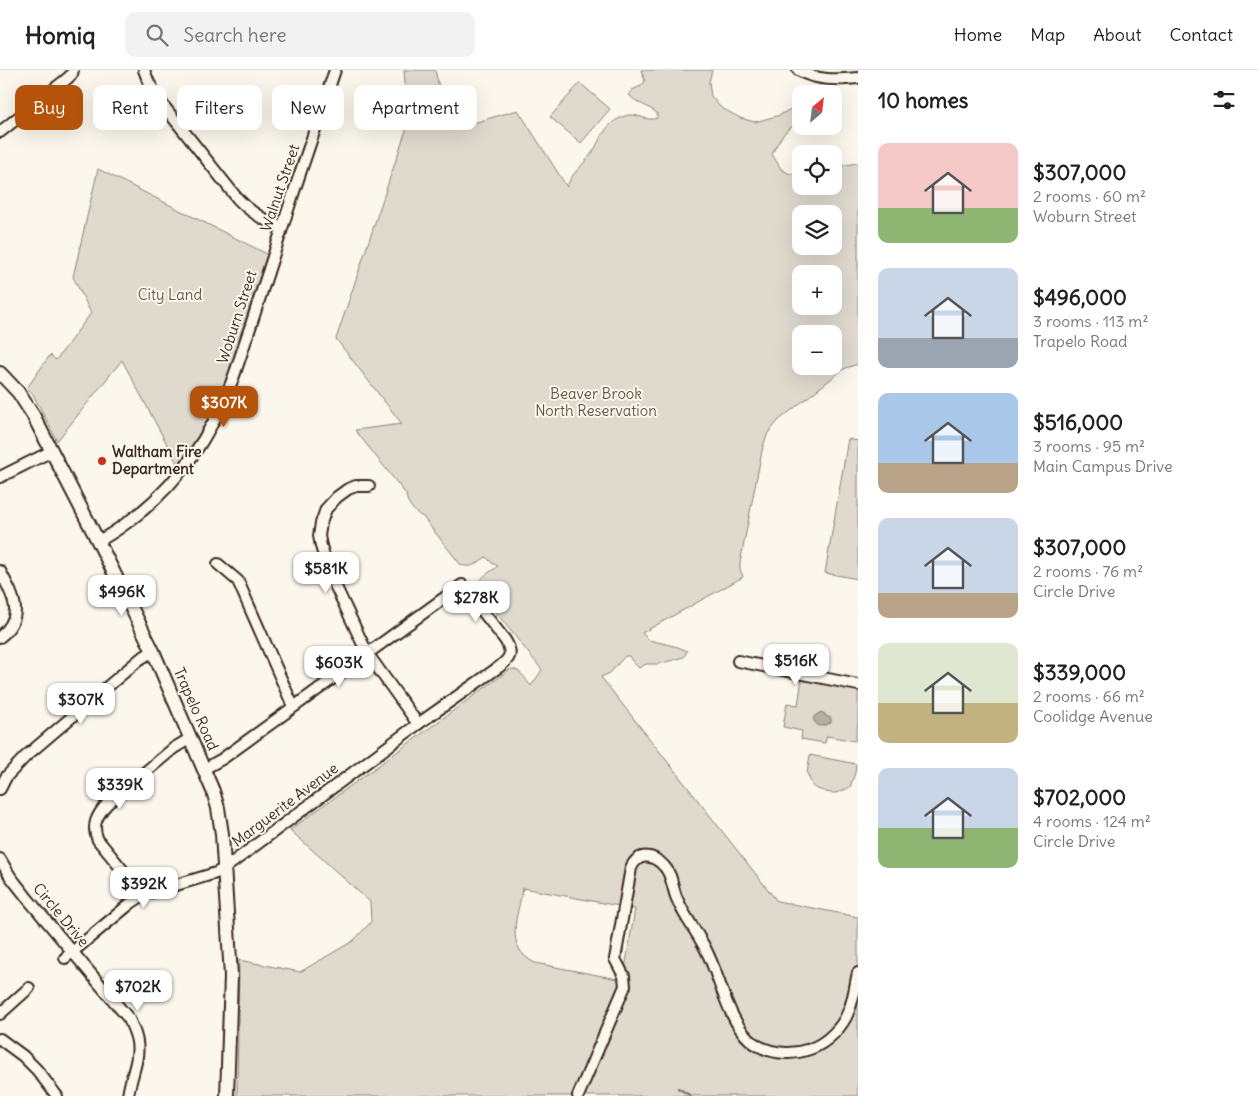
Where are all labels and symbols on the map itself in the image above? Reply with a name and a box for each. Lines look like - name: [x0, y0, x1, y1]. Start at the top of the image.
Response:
- north arrow: [792, 85, 842, 135]
- street label: Walnut Street: [256, 142, 303, 234]
- street label: Woburn Street: [213, 268, 261, 366]
- park label: City Land: [138, 285, 202, 304]
- park label: Beaver Brook North Reservation: [535, 384, 657, 420]
- pin: $307K: [189, 386, 259, 428]
- place label: Waltham Fire Department: [112, 442, 202, 479]
- marker: Waltham Fire Department: [96, 455, 108, 467]
- pin: $581K: [291, 552, 361, 594]
- pin: $496K: [87, 574, 157, 617]
- pin: $278K: [441, 580, 511, 623]
- pin: $516K: [761, 644, 831, 686]
- pin: $603K: [304, 646, 374, 688]
- street label: Trapelo Road: [170, 664, 223, 753]
- pin: $307K: [46, 682, 116, 725]
- street label: Marguerite Avenue: [228, 758, 342, 851]
- pin: $339K: [85, 768, 155, 810]
- pin: $392K: [109, 866, 179, 909]
- street label: Circle Drive: [29, 879, 94, 950]
- pin: $702K: [103, 970, 173, 1012]

